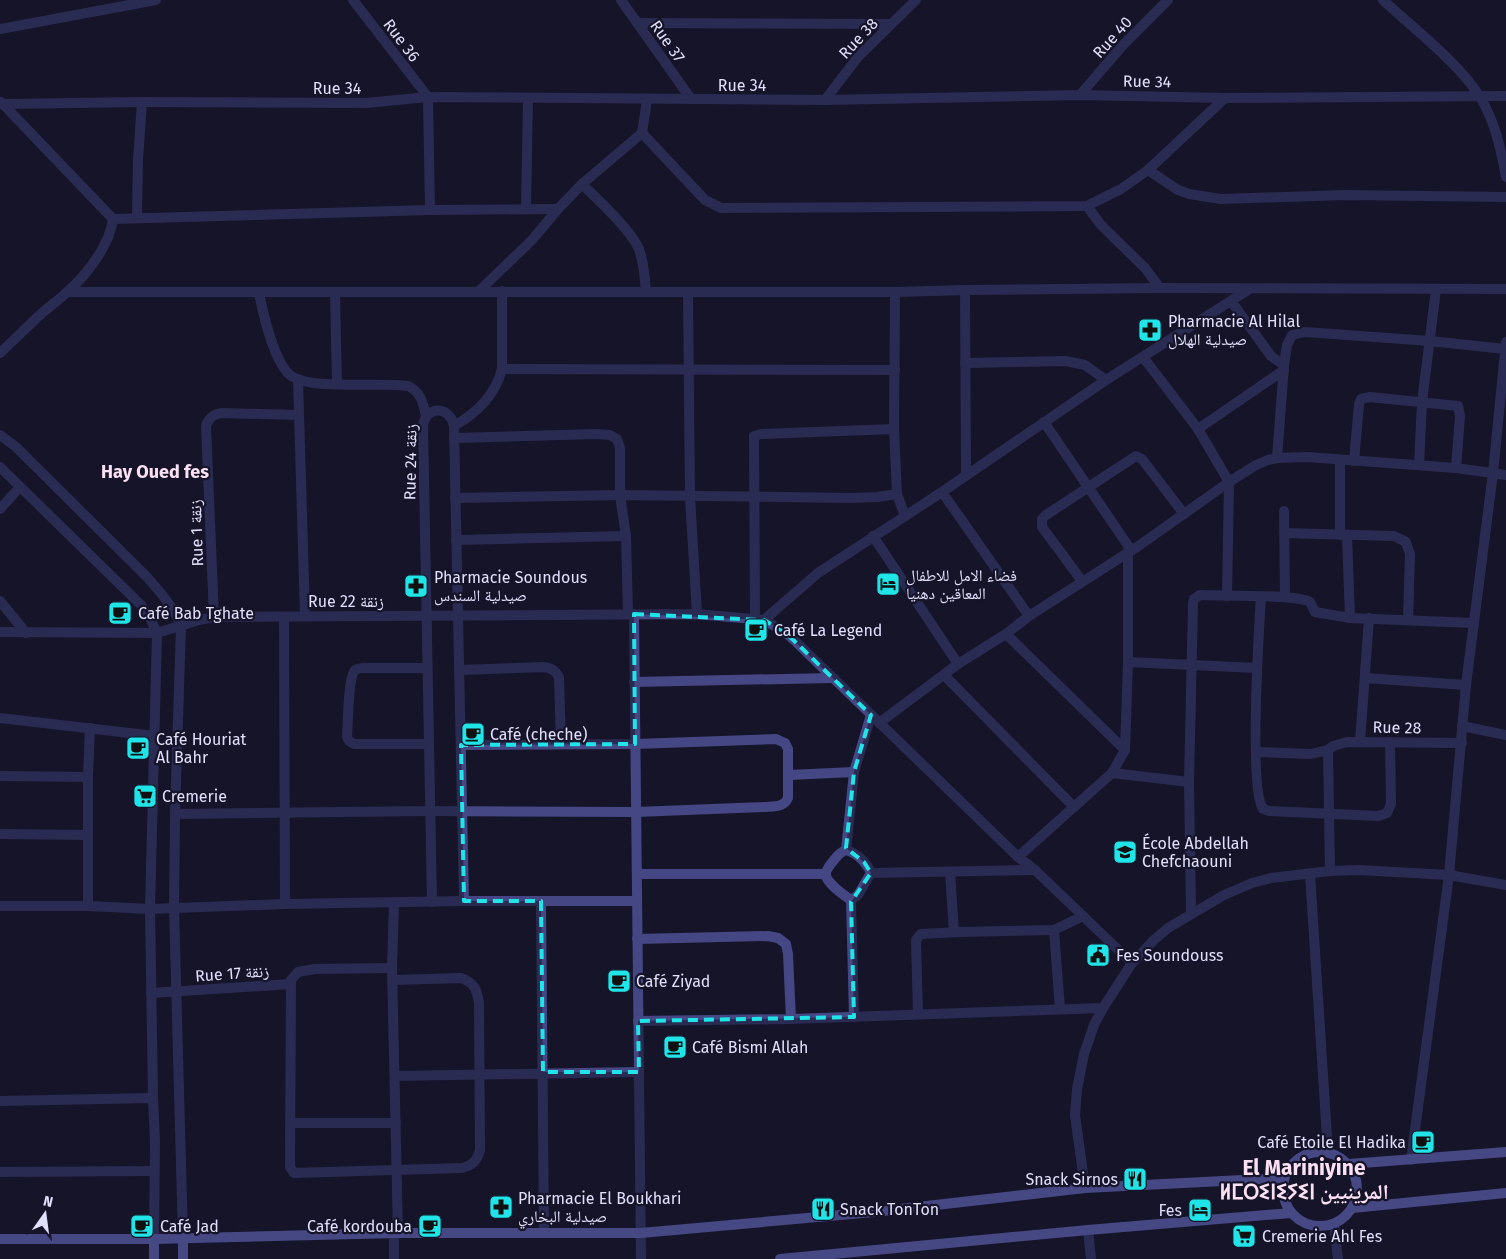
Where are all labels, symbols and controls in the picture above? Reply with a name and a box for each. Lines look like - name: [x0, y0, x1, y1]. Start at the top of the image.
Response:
- street label: Rue 40: [1089, 13, 1136, 62]
- street label: Rue 38: [835, 14, 882, 63]
- street label: Rue 36: [379, 15, 424, 65]
- street label: Rue 37: [646, 17, 689, 66]
- street label: Rue 34: [1123, 72, 1172, 91]
- street label: Rue 34: [718, 76, 767, 95]
- street label: Rue 34: [313, 79, 362, 98]
- place label: Pharmacie Al Hilal صيدلية الهلال: [1168, 312, 1300, 350]
- pharmacy icon: Pharmacie Al Hilal صيدلية الهلال: [1137, 317, 1163, 343]
- street label: Rue 24 زنقة: [400, 424, 421, 500]
- district label: Hay Oued fes: [101, 461, 209, 483]
- street label: Rue 1 زنقة: [186, 499, 207, 567]
- place label: فضاء الامل للاطفال المعاقين دهنيا: [906, 566, 1017, 604]
- place label: Pharmacie Soundous صيدلية السندس: [434, 568, 587, 606]
- hotel icon: فضاء الامل للاطفال المعاقين دهنيا: [875, 571, 901, 597]
- pharmacy icon: Pharmacie Soundous صيدلية السندس: [403, 573, 429, 599]
- street label: Rue 22 زنقة: [308, 592, 384, 611]
- cafe icon: Café Bab Tghate: [107, 600, 133, 626]
- place label: Café Bab Tghate: [138, 604, 254, 623]
- cafe icon: Café La Legend: [743, 617, 769, 643]
- place label: Café La Legend: [774, 621, 882, 640]
- street label: Rue 28: [1372, 718, 1422, 737]
- cafe icon: Café (cheche): [460, 721, 486, 747]
- place label: Café (cheche): [490, 725, 588, 744]
- place label: Café Houriat Al Bahr: [156, 730, 247, 767]
- cafe icon: Café Houriat Al Bahr: [125, 735, 151, 761]
- supermarket icon: Cremerie: [132, 783, 158, 809]
- place label: Cremerie: [162, 787, 227, 806]
- place label: École Abdellah Chefchaouni: [1142, 833, 1249, 871]
- school or university icon: École Abdellah Chefchaouni: [1112, 839, 1138, 865]
- public building icon: Fes Soundouss: [1085, 942, 1111, 968]
- place label: Fes Soundouss: [1116, 946, 1224, 965]
- street label: Rue 17 زنقة: [194, 961, 270, 986]
- cafe icon: Café Ziyad: [606, 968, 632, 994]
- place label: Café Ziyad: [636, 972, 710, 991]
- cafe icon: Café Bismi Allah: [662, 1034, 688, 1060]
- place label: Café Bismi Allah: [692, 1038, 808, 1057]
- cafe icon: Café Etoile El Hadika: [1410, 1129, 1436, 1155]
- place label: Café Etoile El Hadika: [1257, 1133, 1406, 1152]
- district label: El Mariniyine ⵍⵎⵔⵉⵏⵉⵢⵉⵏ المرينيين: [1219, 1155, 1389, 1205]
- restaurant icon: Snack Sirnos: [1122, 1166, 1148, 1192]
- place label: Snack Sirnos: [1026, 1170, 1118, 1189]
- north arrow: [20, 1189, 70, 1239]
- place label: Pharmacie El Boukhari صيدلية البخاري: [518, 1189, 682, 1229]
- text: N: [41, 1192, 55, 1211]
- pharmacy icon: Pharmacie El Boukhari صيدلية البخاري: [488, 1194, 514, 1220]
- restaurant icon: Snack TonTon: [810, 1196, 836, 1222]
- hotel icon: Fes: [1187, 1197, 1213, 1223]
- place label: Snack TonTon: [840, 1200, 939, 1219]
- place label: Fes: [1159, 1201, 1182, 1220]
- cafe icon: Café Jad: [129, 1213, 155, 1239]
- cafe icon: Café kordouba: [417, 1213, 443, 1239]
- place label: Café Jad: [160, 1217, 219, 1236]
- place label: Café kordouba: [307, 1217, 412, 1236]
- supermarket icon: Cremerie Ahl Fes: [1231, 1223, 1257, 1249]
- place label: Cremerie Ahl Fes: [1262, 1227, 1382, 1246]

